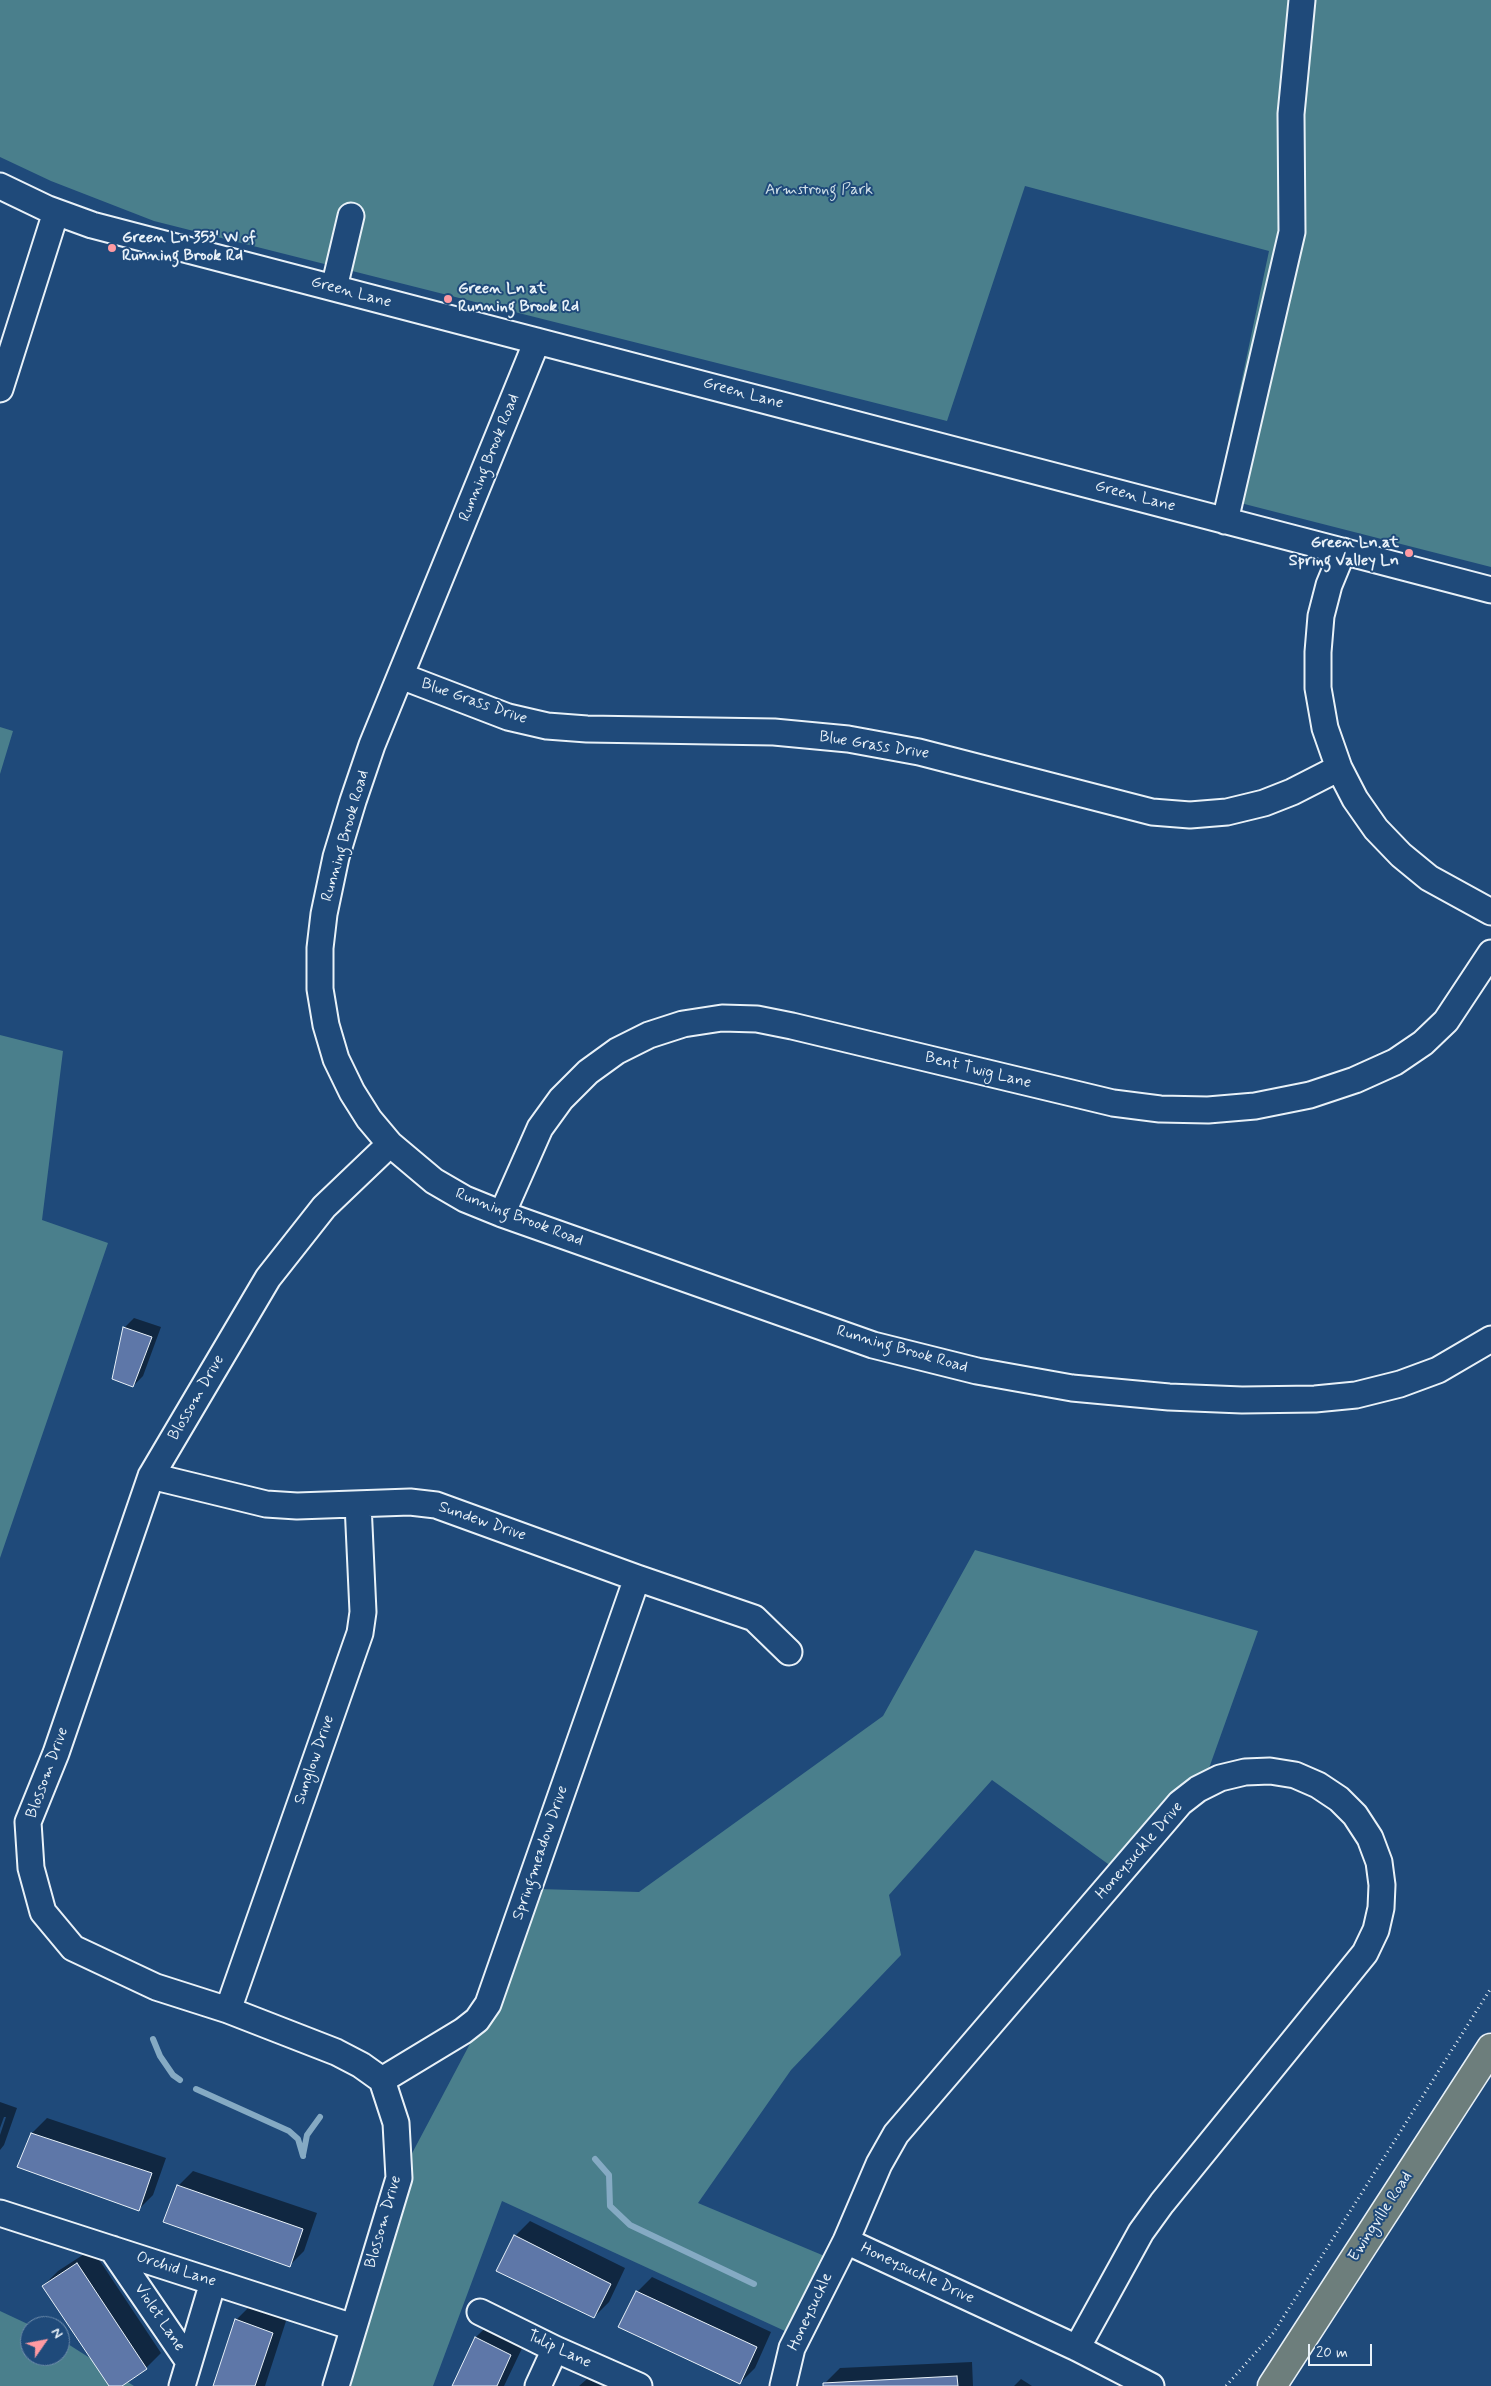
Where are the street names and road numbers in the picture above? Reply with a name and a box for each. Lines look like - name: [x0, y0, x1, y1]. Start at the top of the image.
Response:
- street label: Green Lane: [309, 273, 393, 313]
- street label: Green Lane: [701, 374, 785, 414]
- street label: Running Brook Road: [456, 391, 524, 525]
- street label: Green Lane: [1093, 477, 1177, 517]
- street label: Blue Grass Drive: [418, 675, 530, 729]
- street label: Blue Grass Drive: [818, 728, 930, 764]
- street label: Running Brook Road: [318, 768, 374, 904]
- street label: Bent Twig Lane: [923, 1049, 1033, 1093]
- street label: Running Brook Road: [452, 1185, 586, 1251]
- street label: Running Brook Road: [834, 1322, 970, 1378]
- street label: Blossom Drive: [165, 1352, 229, 1444]
- street label: Sundew Drive: [436, 1498, 528, 1546]
- street label: Sunglow Drive: [291, 1713, 339, 1807]
- street label: Blossom Drive: [23, 1725, 73, 1821]
- street label: Springmeadow Drive: [509, 1783, 573, 1923]
- street label: Honeysuckle Drive: [1092, 1798, 1188, 1904]
- street label: Ewingville Road: [1345, 2168, 1417, 2266]
- street label: Blossom Drive: [362, 2173, 406, 2271]
- street label: Honeysuckle Drive: [857, 2239, 977, 2309]
- street label: Orchid Lane: [134, 2248, 218, 2292]
- street label: Honeysuckle: [785, 2270, 837, 2354]
- street label: Violet Lane: [129, 2281, 189, 2355]
- street label: Tulip Lane: [524, 2327, 594, 2373]

